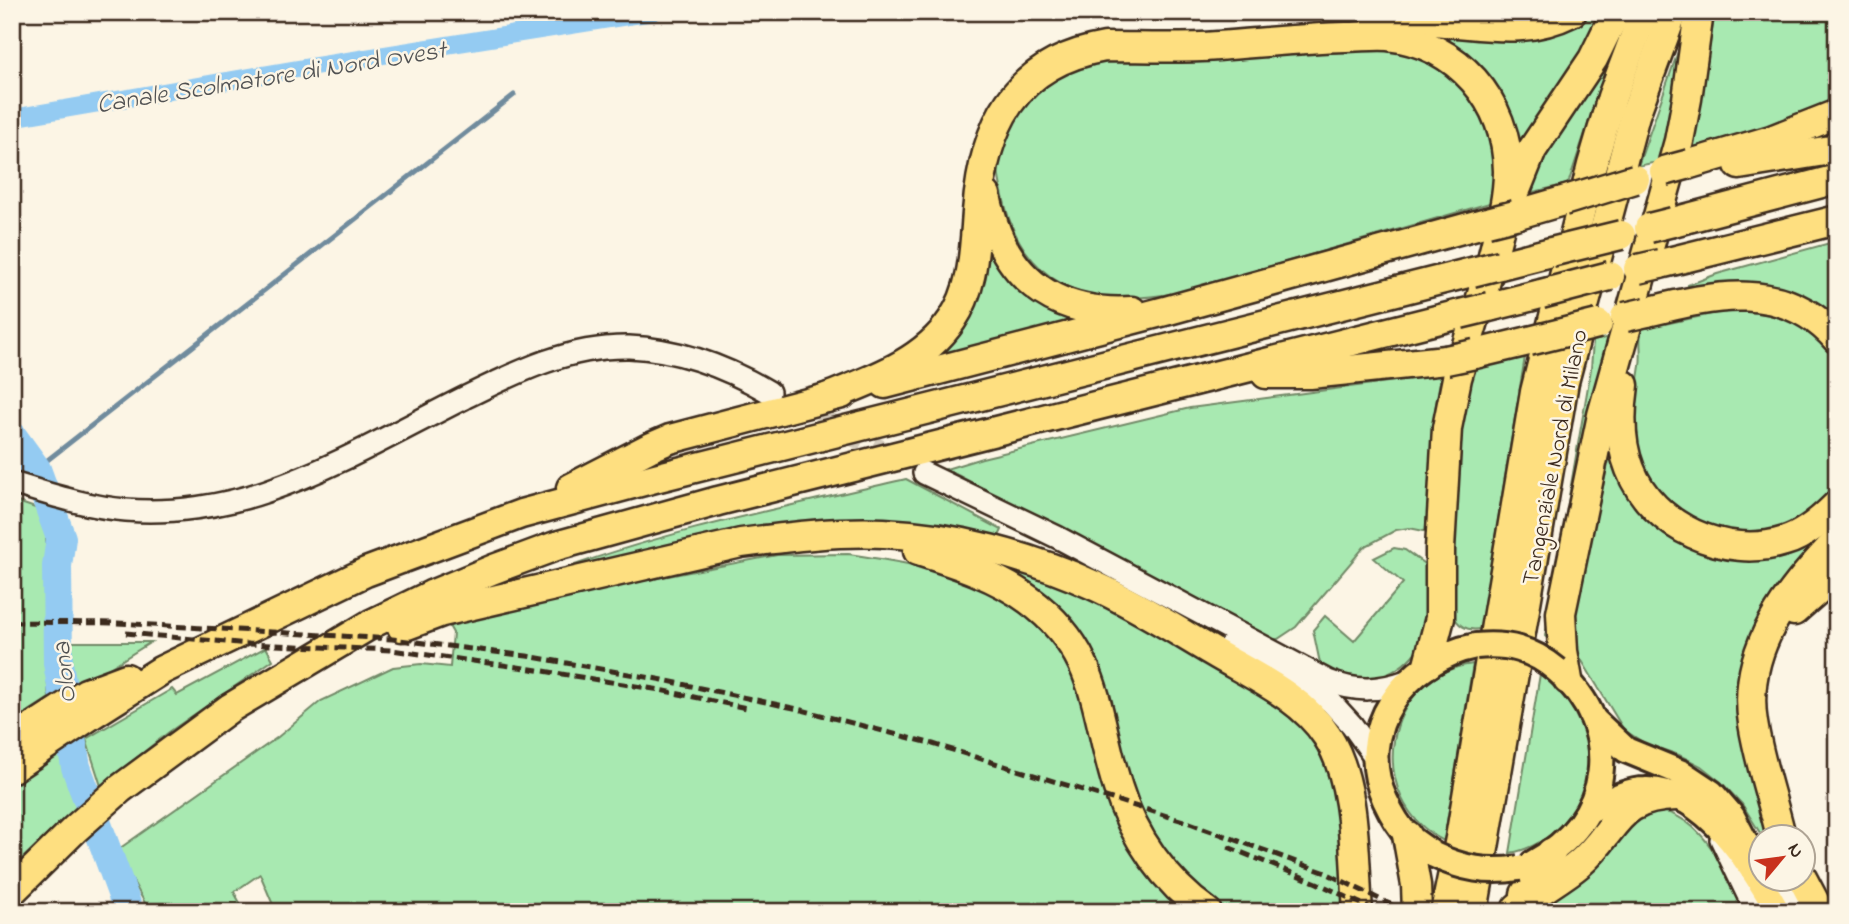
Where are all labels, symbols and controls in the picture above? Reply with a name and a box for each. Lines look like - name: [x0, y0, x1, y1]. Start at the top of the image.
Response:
- water label: Canale Scolmatore di Nord Ovest: [94, 32, 451, 125]
- street label: Tangenziale Nord di Milano: [1515, 327, 1598, 588]
- water label: Olona: [44, 639, 88, 705]
- north arrow: [1748, 822, 1818, 892]
- text: N: [1780, 839, 1810, 863]

